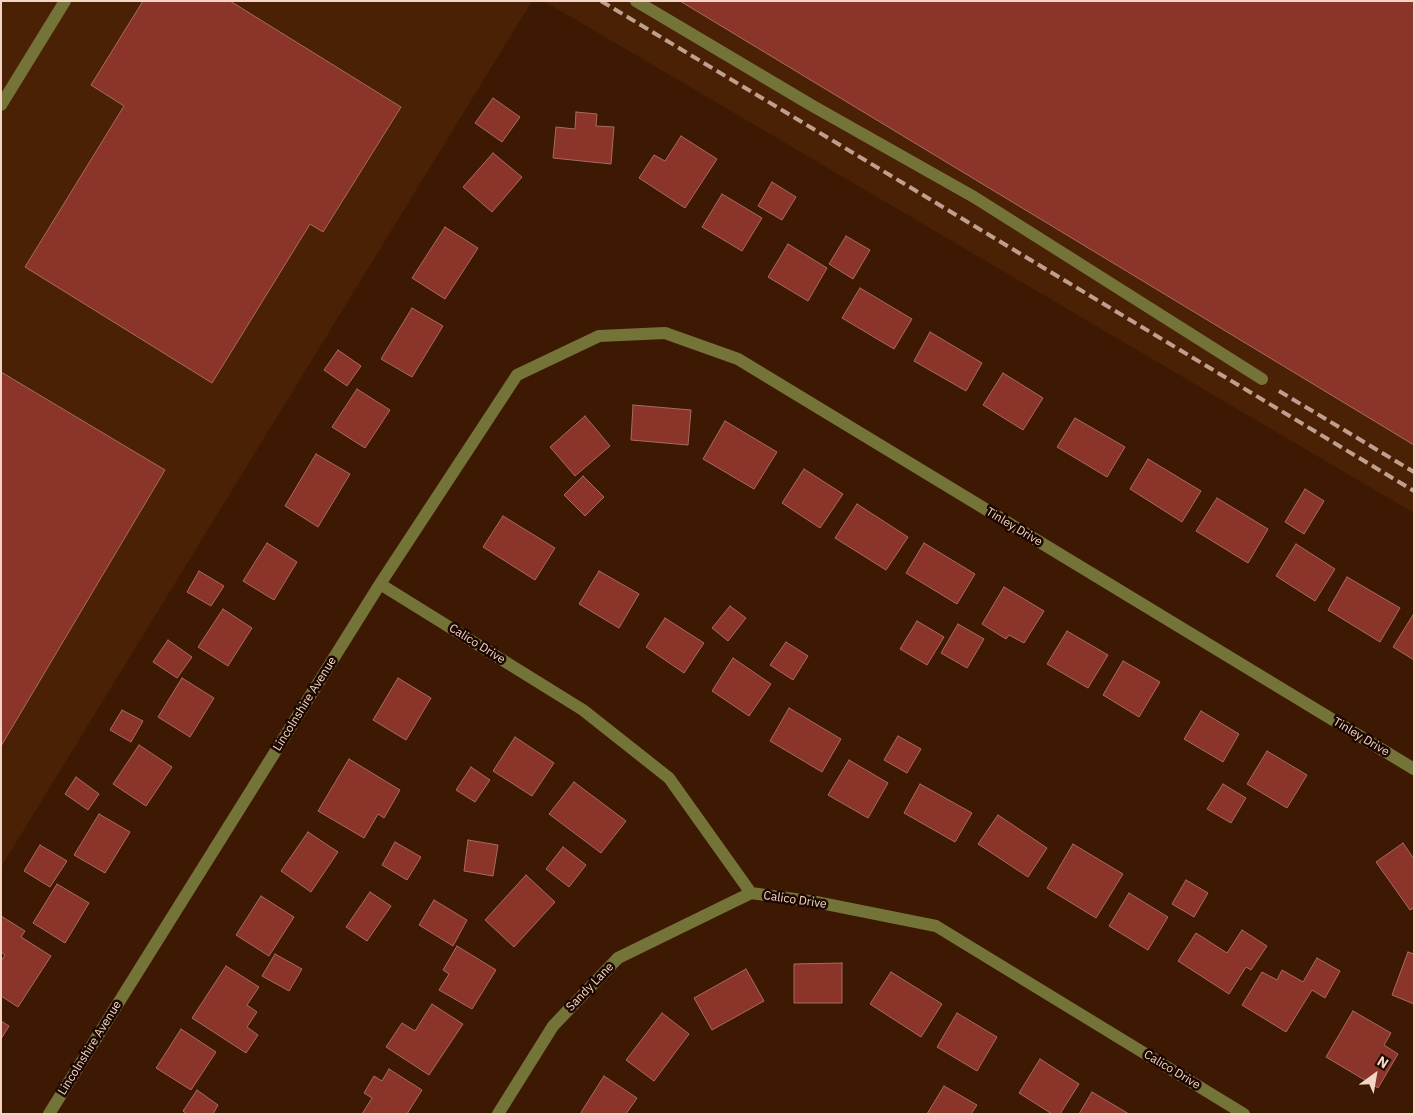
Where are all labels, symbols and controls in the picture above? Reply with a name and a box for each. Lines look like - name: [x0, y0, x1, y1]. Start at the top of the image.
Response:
- street label: Tinley Drive: [983, 505, 1045, 549]
- street label: Calico Drive: [446, 621, 508, 667]
- street label: Lincolnshire Avenue: [270, 654, 340, 754]
- street label: Tinley Drive: [1330, 715, 1392, 759]
- street label: Calico Drive: [763, 888, 827, 912]
- street label: Sandy Lane: [563, 960, 617, 1014]
- street label: Lincolnshire Avenue: [55, 998, 125, 1098]
- street label: Calico Drive: [1141, 1047, 1203, 1093]
- north arrow: [1350, 1050, 1400, 1100]
- text: N: [1374, 1052, 1392, 1073]

